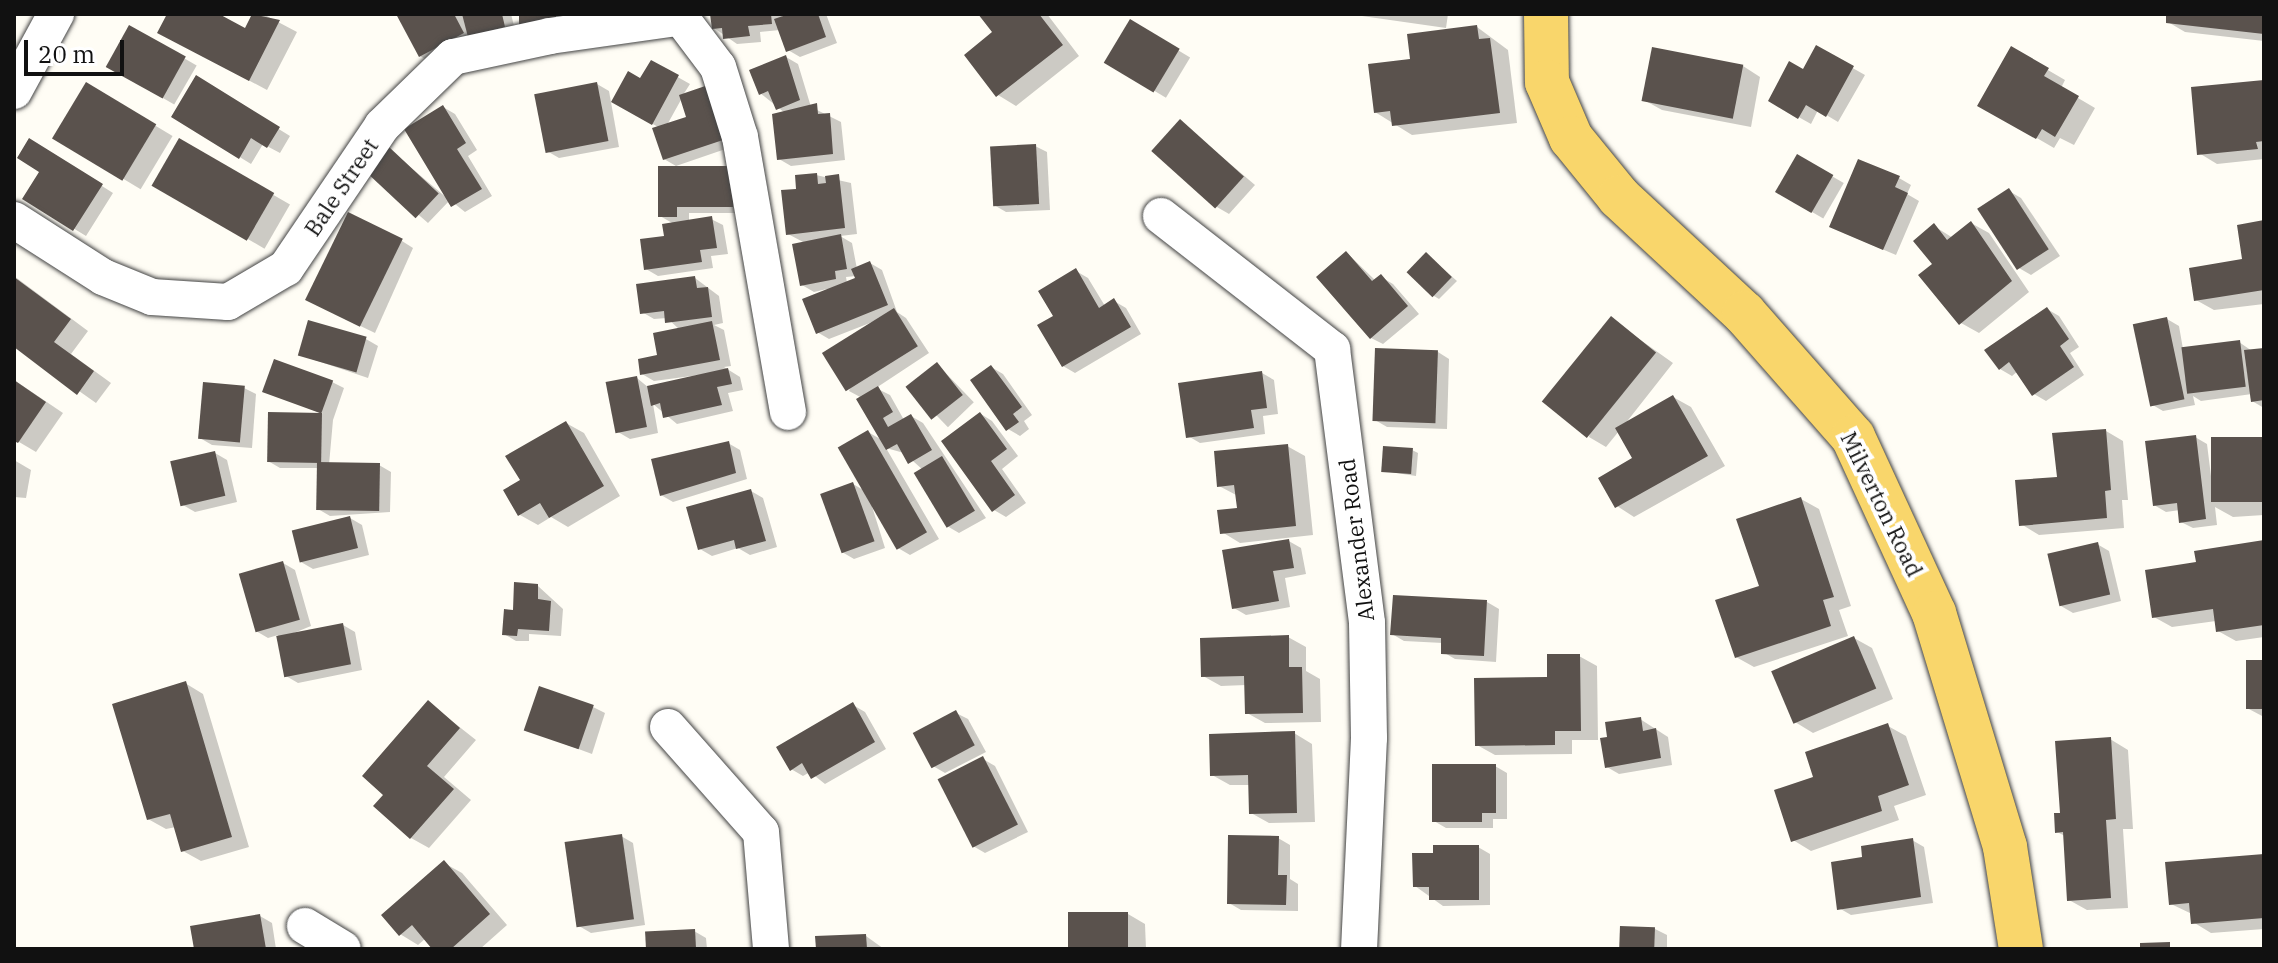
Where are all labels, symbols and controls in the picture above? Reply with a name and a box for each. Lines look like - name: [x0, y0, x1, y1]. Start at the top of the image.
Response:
- scale bar: [28, 24, 128, 74]
- text: 20 m: [38, 38, 95, 70]
- street label: Bale Street: [299, 133, 383, 241]
- street label: Milverton Road: [1836, 427, 1928, 581]
- street label: Alexander Road: [1333, 457, 1379, 623]

